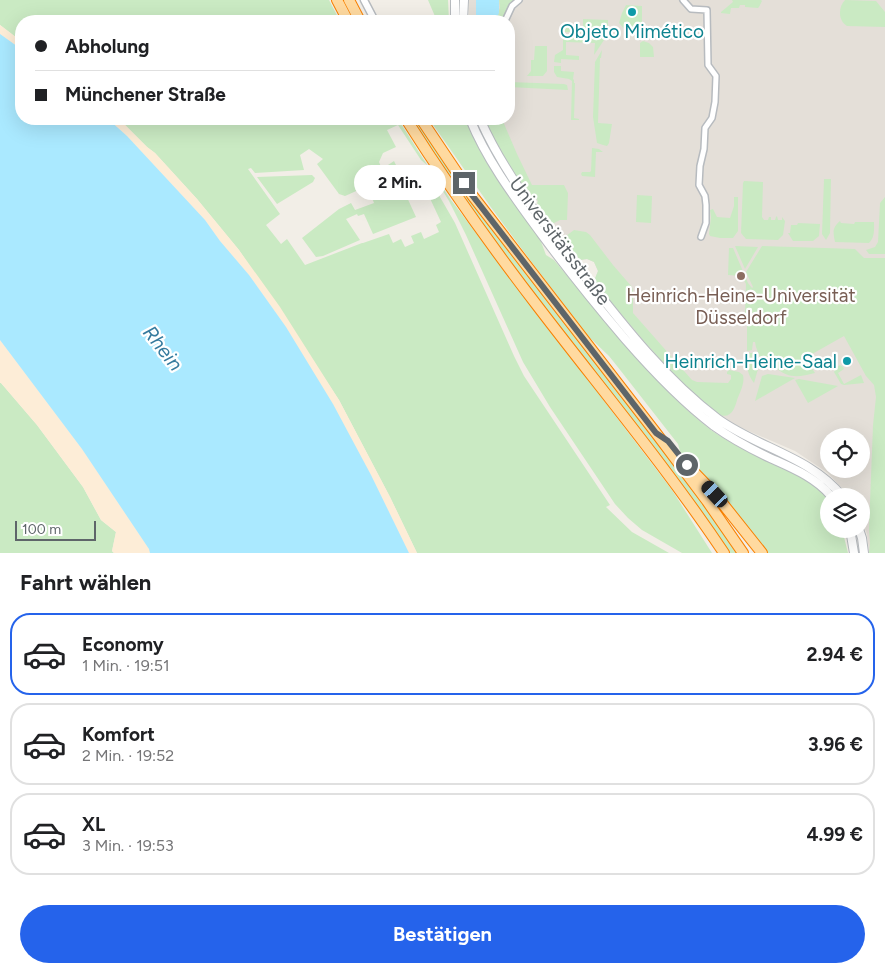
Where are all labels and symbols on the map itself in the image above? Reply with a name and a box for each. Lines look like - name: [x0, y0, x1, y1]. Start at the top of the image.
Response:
- marker: Objeto Mimético: [626, 6, 638, 18]
- place label: Objeto Mimético: [560, 20, 704, 43]
- callout: 2 Min.: [354, 166, 446, 200]
- route end: [453, 172, 475, 194]
- street label: Universitätsstraße: [504, 172, 616, 310]
- marker: Heinrich-Heine-Universität Düsseldorf: [735, 270, 747, 282]
- place label: Heinrich-Heine-Universität Düsseldorf: [626, 284, 856, 329]
- water label: Rhein: [138, 321, 188, 375]
- place label: Heinrich-Heine-Saal: [665, 350, 837, 373]
- marker: Heinrich-Heine-Saal: [841, 355, 853, 367]
- route start: [676, 454, 698, 476]
- car: [699, 478, 730, 510]
- scale bar: [15, 518, 96, 541]

